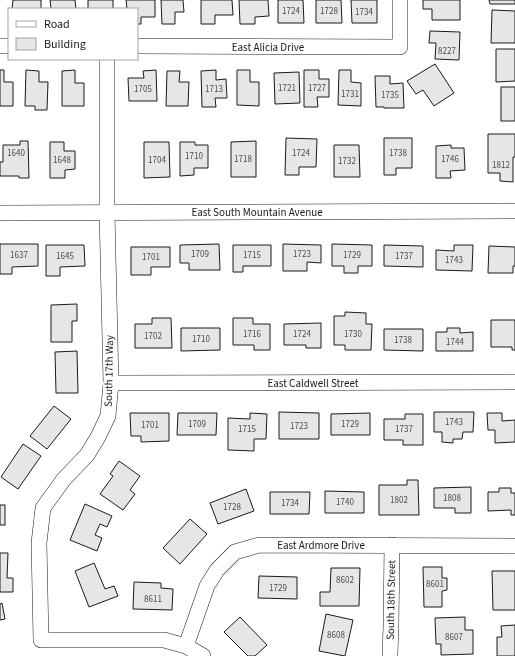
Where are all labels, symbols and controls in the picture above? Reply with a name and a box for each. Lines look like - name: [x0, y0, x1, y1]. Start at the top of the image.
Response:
- house number: 1724: [282, 5, 300, 18]
- house number: 1728: [320, 5, 338, 18]
- house number: 1734: [355, 6, 373, 19]
- legend: [8, 8, 138, 60]
- text: Road: [44, 16, 70, 33]
- text: Building: [44, 36, 86, 53]
- street label: East Alicia Drive: [232, 40, 305, 55]
- house number: 8227: [438, 45, 456, 58]
- house number: 1721: [278, 82, 296, 95]
- house number: 1727: [308, 82, 326, 95]
- house number: 1705: [134, 83, 152, 96]
- house number: 1713: [205, 83, 223, 96]
- house number: 1731: [341, 88, 359, 101]
- house number: 1735: [381, 89, 399, 102]
- house number: 1640: [7, 147, 25, 160]
- house number: 1724: [292, 147, 310, 160]
- house number: 1738: [389, 147, 407, 160]
- house number: 1710: [185, 150, 203, 163]
- house number: 1718: [234, 153, 252, 166]
- house number: 1746: [441, 153, 459, 166]
- house number: 1648: [53, 154, 71, 167]
- house number: 1704: [148, 154, 166, 167]
- house number: 1732: [338, 155, 356, 168]
- house number: 1812: [492, 159, 510, 172]
- street label: East South Mountain Avenue: [191, 205, 323, 220]
- house number: 1709: [191, 248, 209, 261]
- house number: 1723: [293, 248, 311, 261]
- house number: 1637: [10, 249, 28, 262]
- house number: 1715: [243, 249, 261, 262]
- house number: 1729: [343, 249, 361, 262]
- house number: 1645: [56, 250, 74, 263]
- house number: 1737: [395, 250, 413, 263]
- house number: 1701: [142, 251, 160, 264]
- house number: 1743: [445, 254, 463, 267]
- house number: 1716: [243, 328, 261, 341]
- house number: 1724: [293, 328, 311, 341]
- house number: 1730: [344, 328, 362, 341]
- house number: 1702: [144, 330, 162, 343]
- house number: 1710: [192, 333, 210, 346]
- house number: 1738: [394, 334, 412, 347]
- street label: South 17th Way: [101, 335, 117, 407]
- house number: 1744: [446, 336, 464, 349]
- street label: East Caldwell Street: [267, 376, 359, 391]
- house number: 1743: [445, 416, 463, 429]
- house number: 1709: [188, 418, 206, 431]
- house number: 1729: [341, 418, 359, 431]
- house number: 1701: [141, 419, 159, 432]
- house number: 1723: [290, 420, 308, 433]
- house number: 1715: [238, 423, 256, 436]
- house number: 1737: [395, 423, 413, 436]
- house number: 1808: [443, 492, 461, 505]
- house number: 1802: [390, 494, 408, 507]
- house number: 1740: [336, 496, 354, 509]
- house number: 1734: [281, 497, 299, 510]
- house number: 1728: [223, 501, 241, 514]
- street label: East Ardmore Drive: [277, 538, 365, 553]
- street label: South 18th Street: [383, 560, 399, 640]
- house number: 8602: [336, 574, 354, 587]
- house number: 8601: [426, 578, 444, 591]
- house number: 1729: [269, 582, 287, 595]
- house number: 8611: [144, 593, 162, 606]
- house number: 8608: [327, 629, 345, 642]
- house number: 8607: [445, 631, 463, 644]

